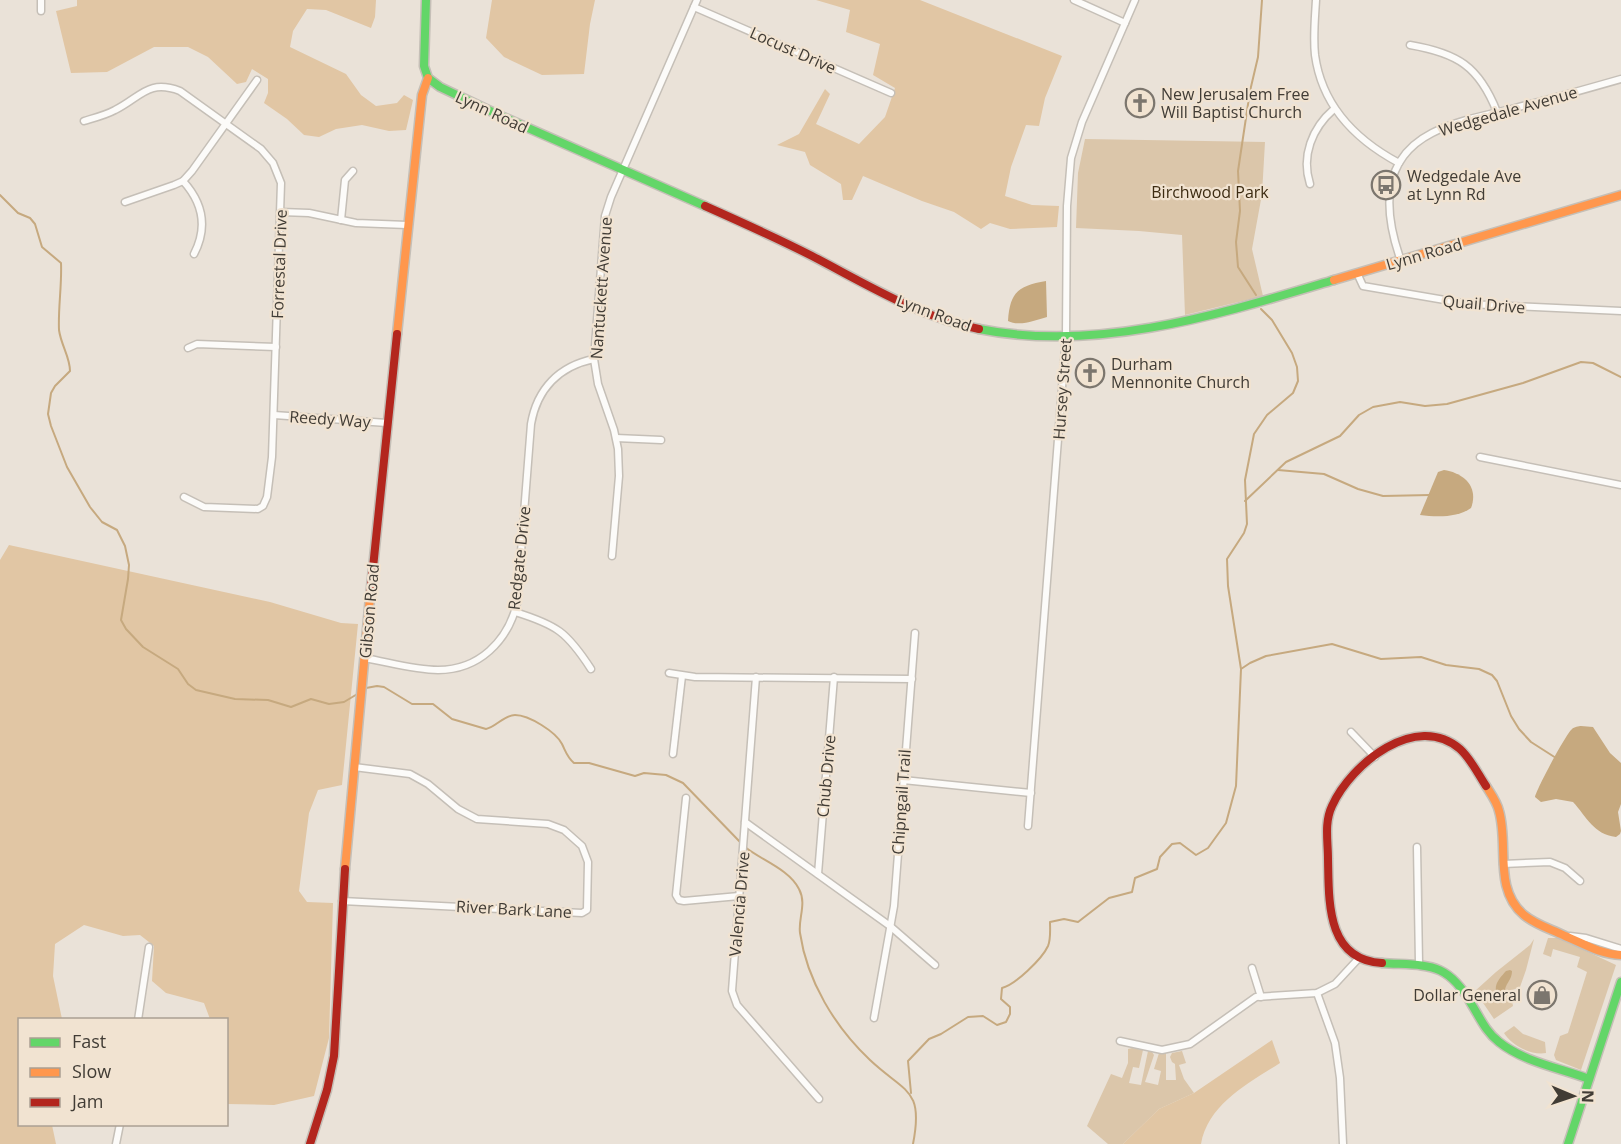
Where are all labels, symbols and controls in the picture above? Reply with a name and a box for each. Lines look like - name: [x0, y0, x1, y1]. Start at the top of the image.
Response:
- street label: Locust Drive: [746, 21, 840, 79]
- street label: Wedgedale Avenue: [1436, 81, 1580, 141]
- place label: New Jerusalem Free Will Baptist Church: [1161, 83, 1310, 123]
- street label: Lynn Road: [452, 85, 532, 139]
- church icon: New Jerusalem Free Will Baptist Church: [1124, 87, 1156, 119]
- place label: Wedgedale Ave at Lynn Rd: [1407, 165, 1521, 205]
- bus stop icon: Wedgedale Ave at Lynn Rd: [1370, 169, 1402, 201]
- park label: Birchwood Park: [1151, 181, 1269, 203]
- street label: Forrestal Drive: [266, 209, 292, 319]
- street label: Nantuckett Avenue: [585, 216, 617, 360]
- street label: Lynn Road: [1383, 233, 1465, 275]
- street label: Lynn Road: [893, 289, 975, 337]
- street label: Quail Drive: [1442, 289, 1526, 319]
- street label: Hursey Street: [1047, 337, 1077, 440]
- place label: Durham Mennonite Church: [1111, 353, 1250, 393]
- church icon: Durham Mennonite Church: [1074, 357, 1106, 389]
- street label: Reedy Way: [289, 405, 372, 433]
- street label: Redgate Drive: [503, 505, 535, 611]
- street label: Gibson Road: [354, 563, 384, 659]
- street label: Chub Drive: [811, 734, 841, 818]
- street label: Chipngail Trail: [886, 749, 916, 855]
- street label: Valencia Drive: [723, 851, 755, 957]
- street label: River Bark Lane: [456, 895, 572, 923]
- shop icon: Dollar General: [1526, 979, 1558, 1011]
- place label: Dollar General: [1413, 984, 1521, 1006]
- legend: [18, 1018, 228, 1126]
- text: Fast: [72, 1029, 106, 1053]
- text: Slow: [72, 1059, 111, 1083]
- north arrow: [1543, 1066, 1603, 1126]
- text: Jam: [70, 1089, 104, 1113]
- text: N: [1577, 1090, 1599, 1103]

